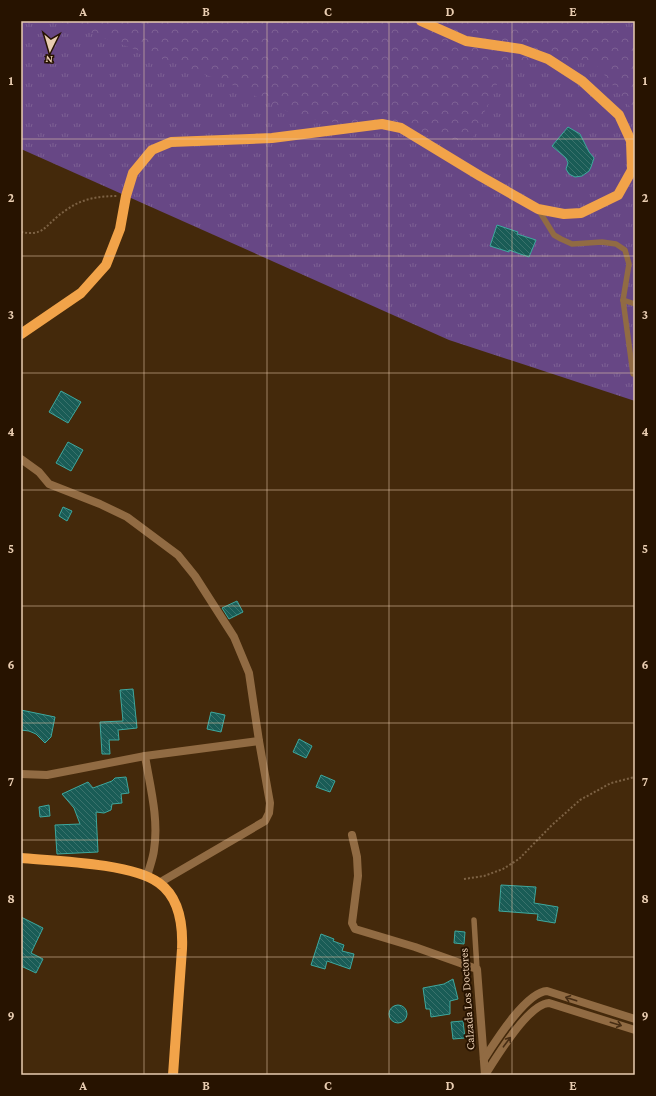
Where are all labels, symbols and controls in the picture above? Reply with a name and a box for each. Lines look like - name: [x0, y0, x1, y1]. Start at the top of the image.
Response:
- text: A: [78, 4, 87, 19]
- text: B: [202, 4, 210, 19]
- text: C: [324, 4, 332, 19]
- text: D: [446, 4, 455, 19]
- text: E: [569, 4, 577, 19]
- north arrow: [30, 30, 70, 70]
- text: N: [44, 54, 53, 66]
- text: 1: [9, 73, 14, 88]
- text: 1: [643, 73, 648, 88]
- text: 2: [8, 190, 15, 205]
- text: 2: [642, 190, 649, 205]
- text: 3: [8, 307, 14, 322]
- text: 3: [642, 307, 648, 322]
- text: 4: [7, 424, 15, 439]
- text: 4: [641, 424, 649, 439]
- text: 5: [8, 541, 14, 556]
- text: 5: [642, 541, 648, 556]
- text: 6: [7, 657, 15, 672]
- text: 6: [641, 657, 649, 672]
- text: 7: [8, 774, 14, 789]
- text: 7: [642, 774, 648, 789]
- text: 8: [7, 891, 15, 906]
- text: 8: [641, 891, 649, 906]
- street label: Calzada Los Doctores: [456, 947, 478, 1050]
- one-way arrow: [566, 994, 578, 1002]
- text: 9: [7, 1008, 15, 1023]
- text: 9: [641, 1008, 649, 1023]
- one-way arrow: [610, 1021, 623, 1028]
- one-way arrow: [502, 1037, 511, 1048]
- text: A: [78, 1078, 87, 1093]
- text: B: [202, 1078, 210, 1093]
- text: C: [324, 1078, 332, 1093]
- text: D: [446, 1078, 455, 1093]
- text: E: [569, 1078, 577, 1093]

